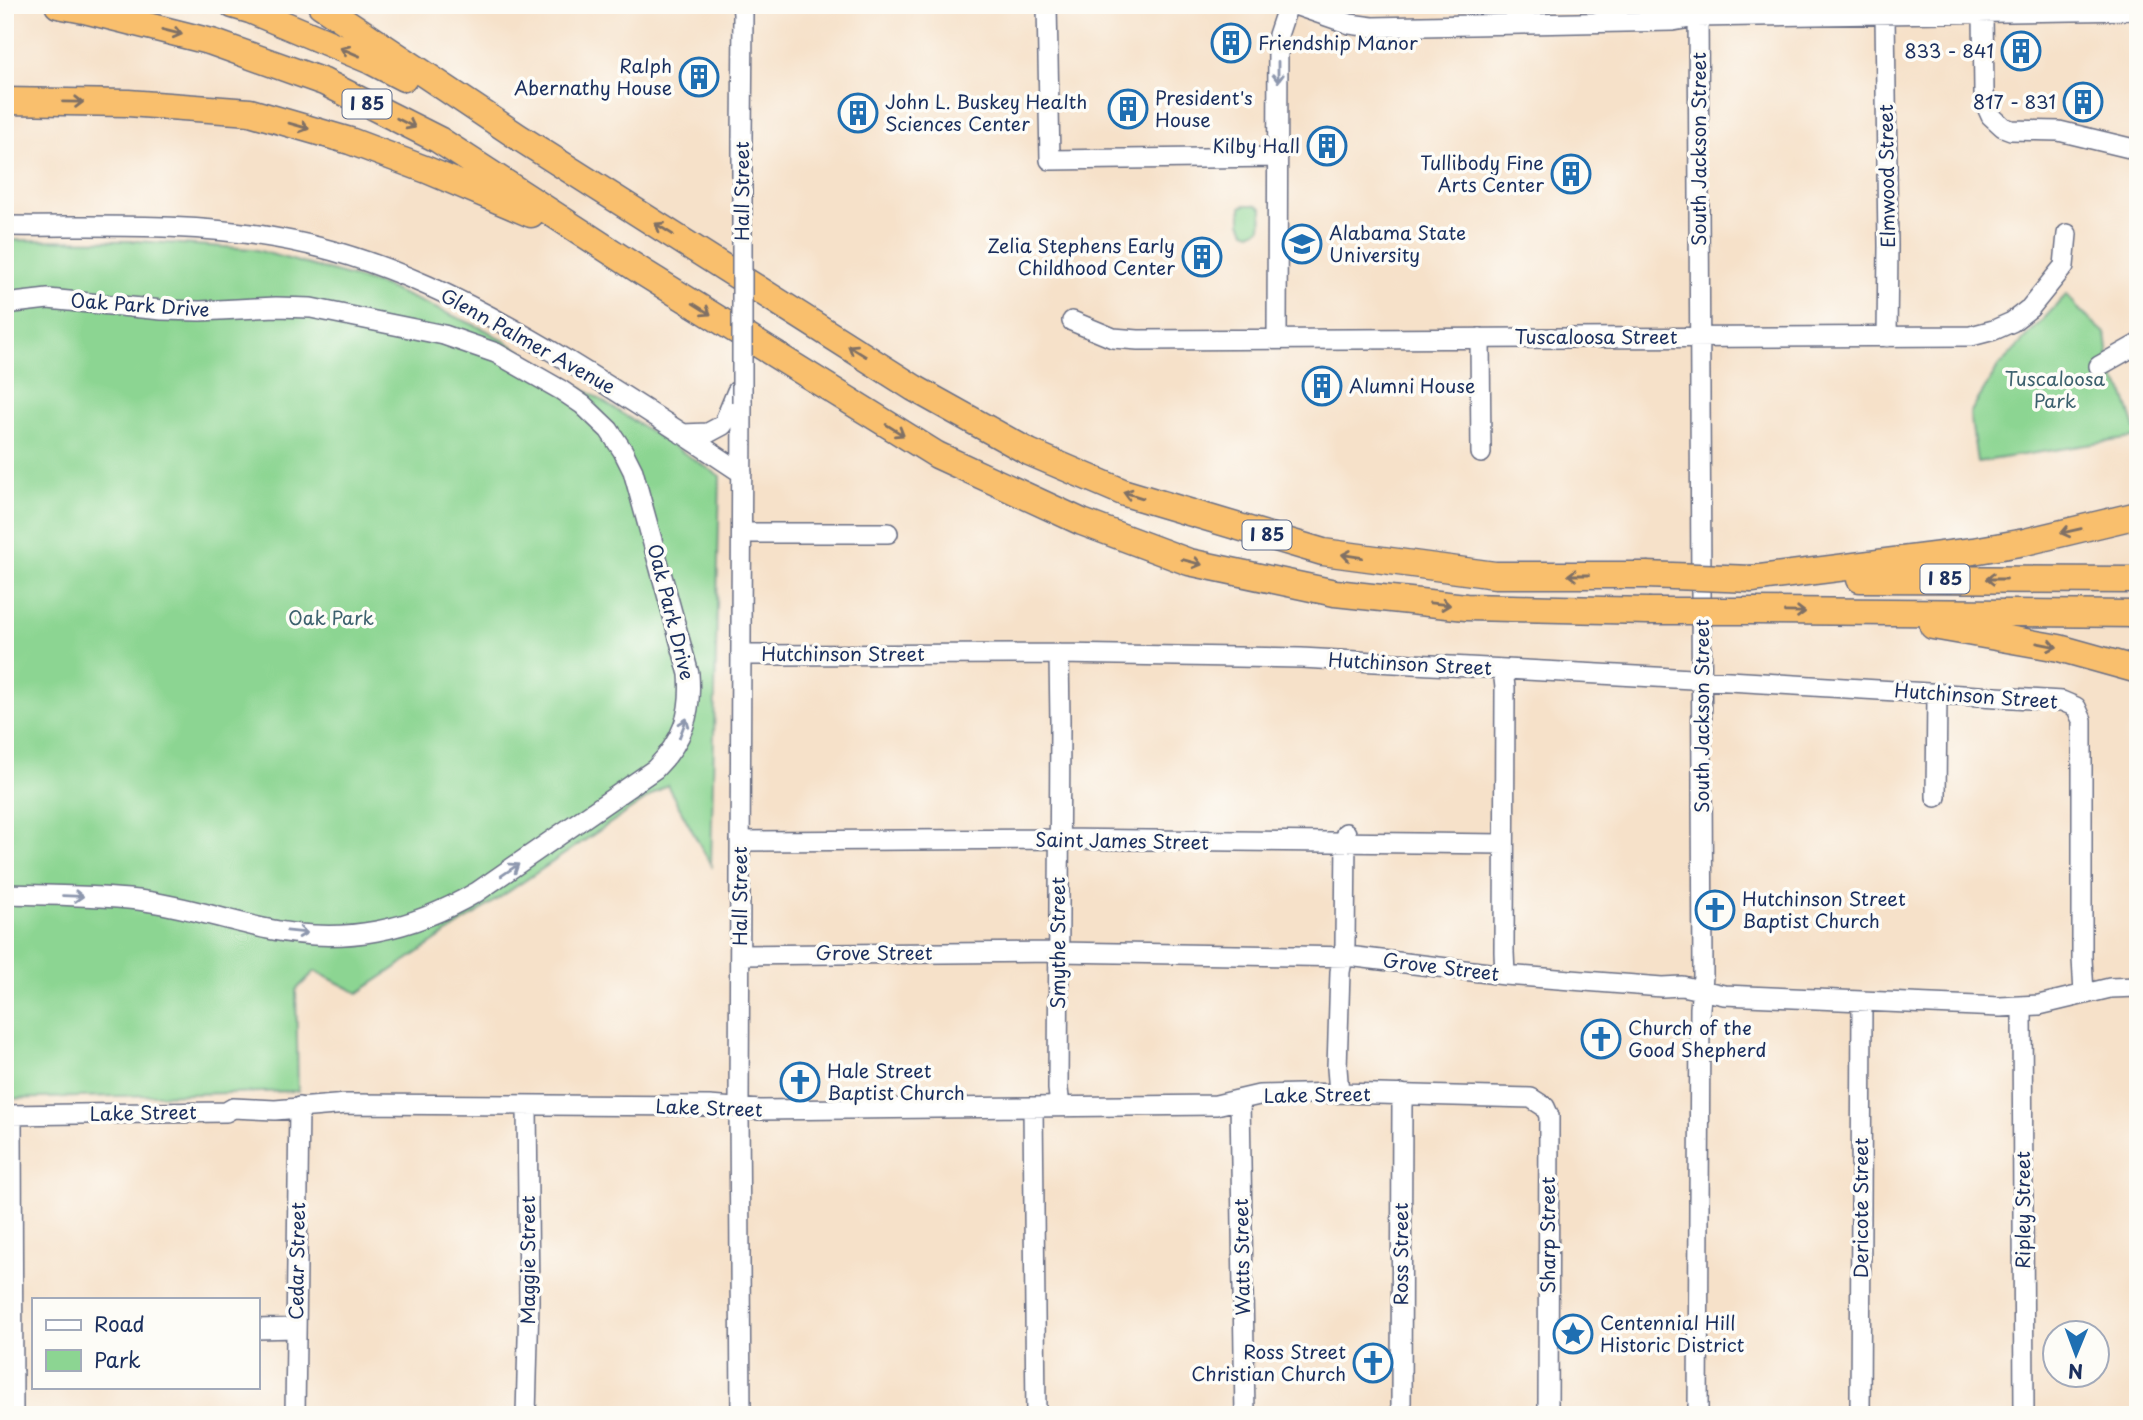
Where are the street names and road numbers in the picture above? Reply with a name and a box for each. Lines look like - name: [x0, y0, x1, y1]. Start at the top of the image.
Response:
- street label: South Jackson Street: [1684, 52, 1712, 246]
- road number: I 85: [342, 90, 392, 119]
- street label: Elmwood Street: [1871, 104, 1901, 248]
- street label: Hall Street: [727, 141, 755, 241]
- street label: Glenn Palmer Avenue: [436, 280, 621, 400]
- street label: Oak Park Drive: [70, 285, 211, 323]
- street label: Tuscaloosa Street: [1515, 322, 1678, 350]
- road number: I 85: [1242, 520, 1292, 550]
- street label: Oak Park Drive: [642, 541, 702, 683]
- road number: I 85: [1920, 564, 1969, 594]
- street label: South Jackson Street: [1687, 619, 1715, 813]
- street label: Hutchinson Street: [761, 639, 925, 667]
- street label: Hutchinson Street: [1328, 645, 1493, 681]
- street label: Hutchinson Street: [1893, 675, 2059, 715]
- street label: Saint James Street: [1035, 824, 1209, 856]
- street label: Hall Street: [725, 846, 753, 946]
- street label: Smythe Street: [1043, 877, 1071, 1009]
- street label: Grove Street: [815, 938, 933, 966]
- street label: Grove Street: [1381, 945, 1501, 987]
- street label: Lake Street: [1263, 1079, 1371, 1109]
- street label: Lake Street: [655, 1091, 763, 1123]
- street label: Lake Street: [89, 1097, 197, 1127]
- street label: Dericote Street: [1846, 1138, 1874, 1278]
- street label: Ripley Street: [2008, 1151, 2036, 1269]
- street label: Sharp Street: [1533, 1176, 1561, 1294]
- street label: Maggie Street: [513, 1195, 541, 1324]
- street label: Watts Street: [1226, 1198, 1256, 1316]
- street label: Cedar Street: [281, 1202, 311, 1320]
- street label: Ross Street: [1386, 1202, 1414, 1305]

